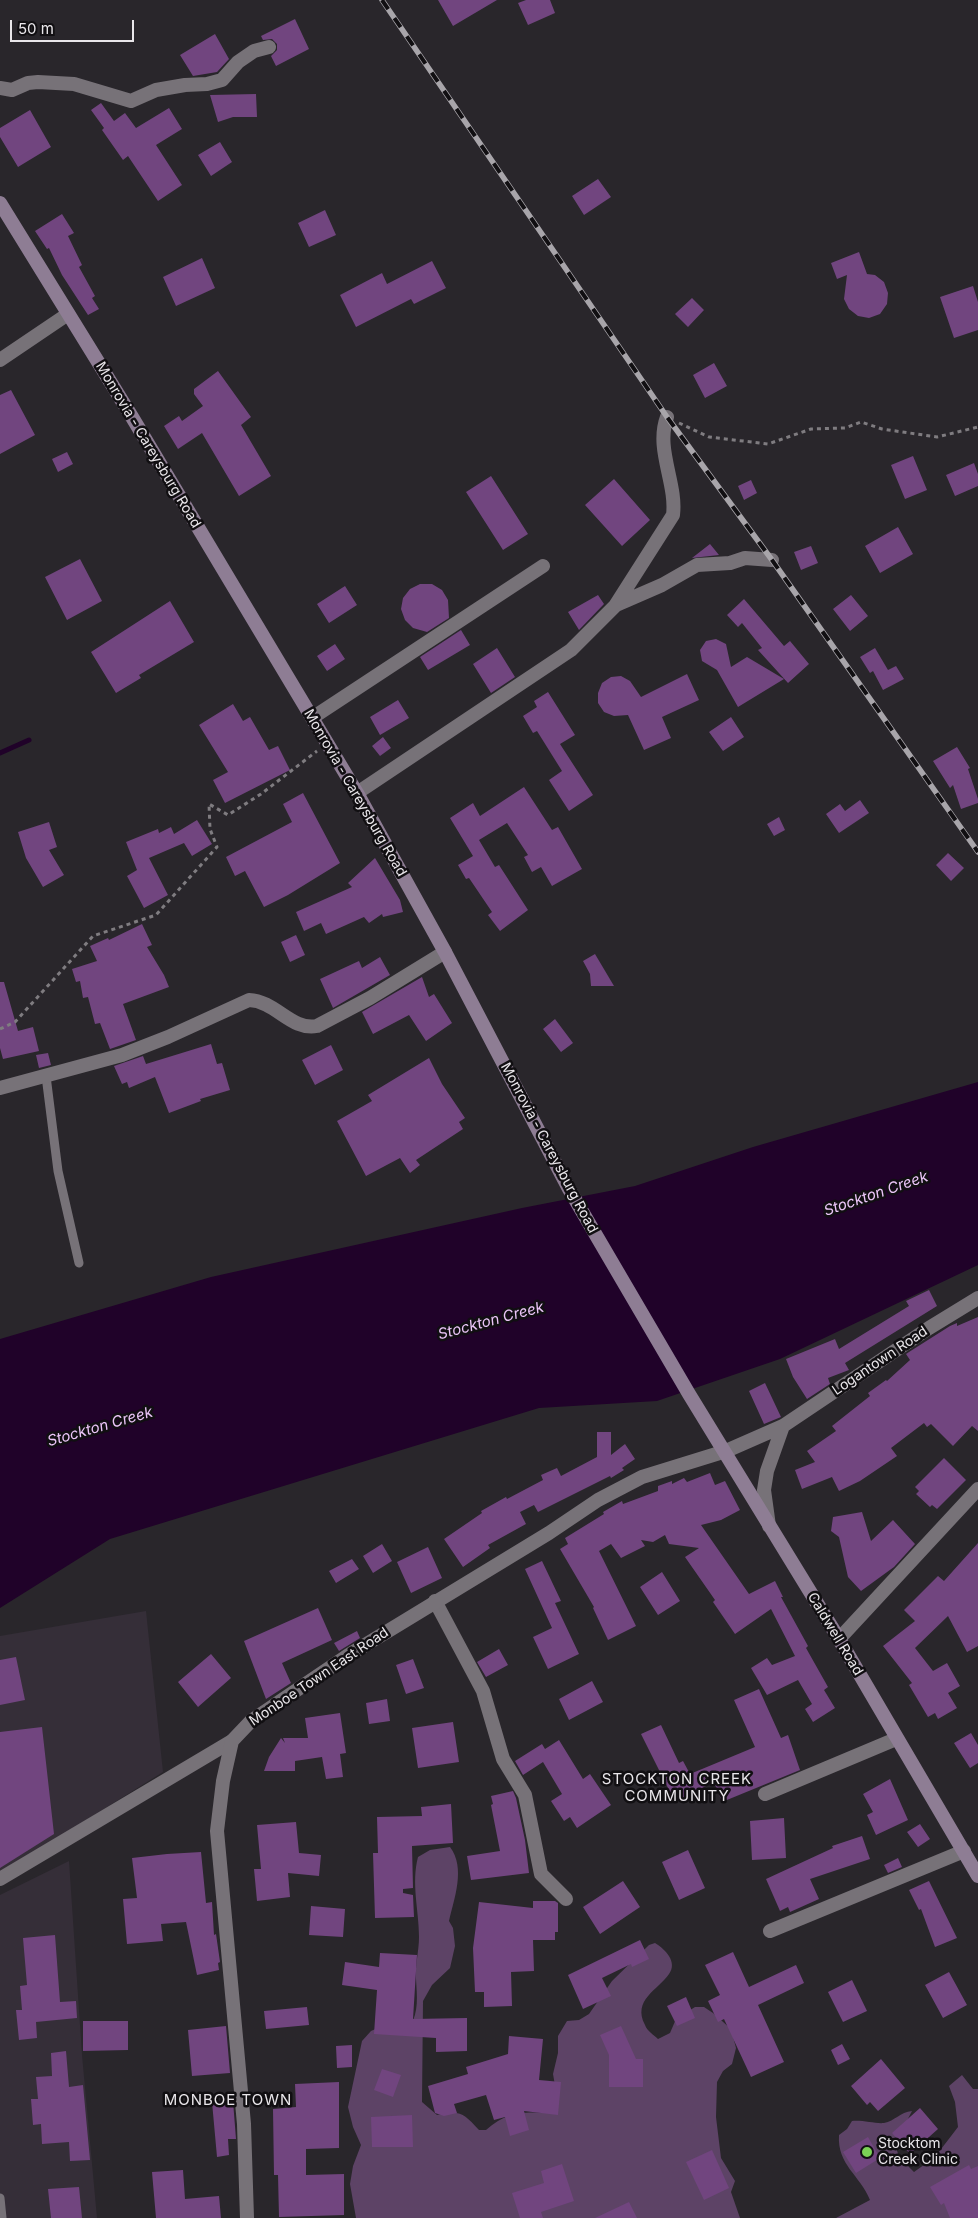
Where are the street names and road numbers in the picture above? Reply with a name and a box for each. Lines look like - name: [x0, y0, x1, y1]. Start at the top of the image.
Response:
- street label: Monrovia - Careysburg Road: [92, 359, 204, 531]
- street label: Monrovia - Careysburg Road: [300, 706, 410, 880]
- street label: Monrovia - Careysburg Road: [497, 1060, 601, 1236]
- street label: Logantown Road: [829, 1323, 931, 1399]
- street label: Caldwell Road: [804, 1589, 866, 1679]
- street label: Monboe Town East Road: [246, 1624, 392, 1730]

